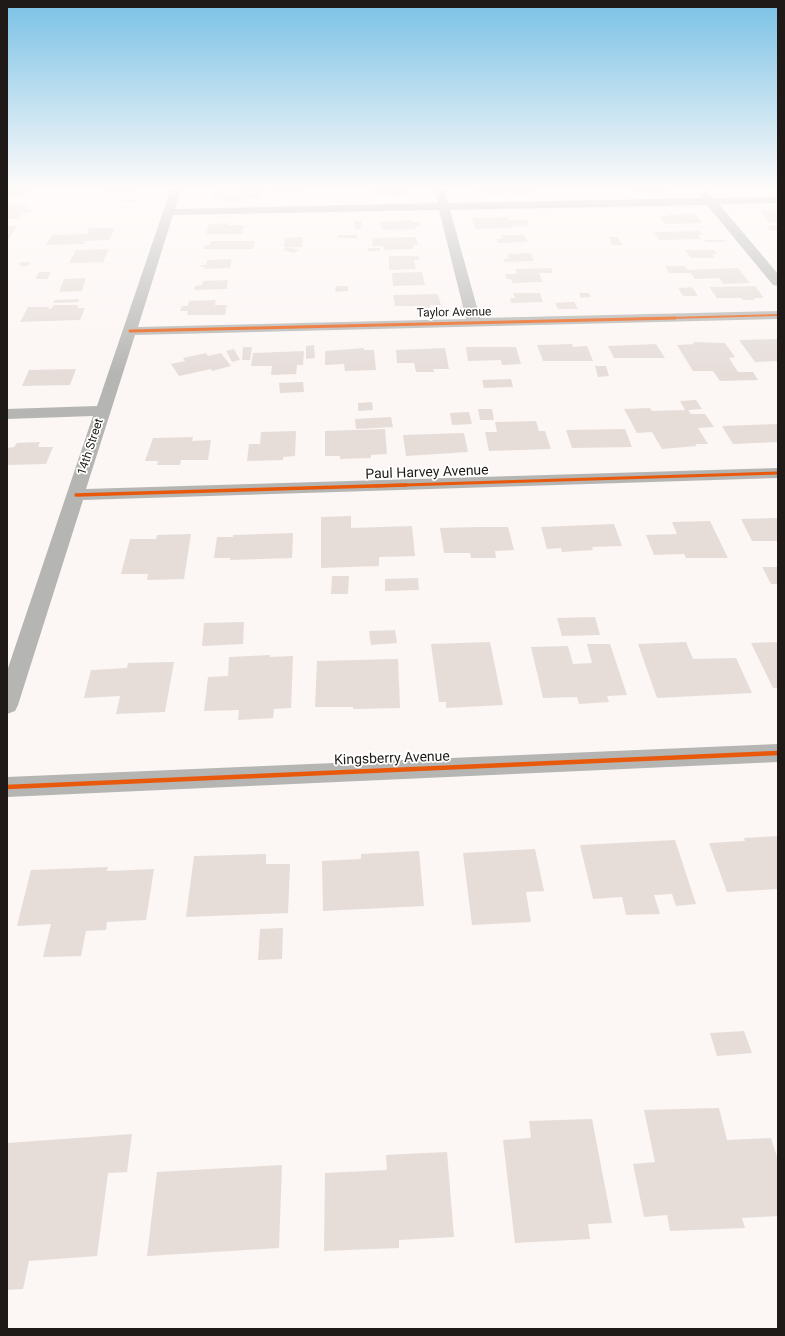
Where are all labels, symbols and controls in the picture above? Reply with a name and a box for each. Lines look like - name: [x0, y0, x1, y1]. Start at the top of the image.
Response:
- street label: Taylor Avenue: [417, 305, 491, 321]
- street label: 14th Street: [75, 417, 107, 477]
- street label: Paul Harvey Avenue: [365, 462, 489, 484]
- street label: Kingsberry Avenue: [334, 749, 450, 769]

